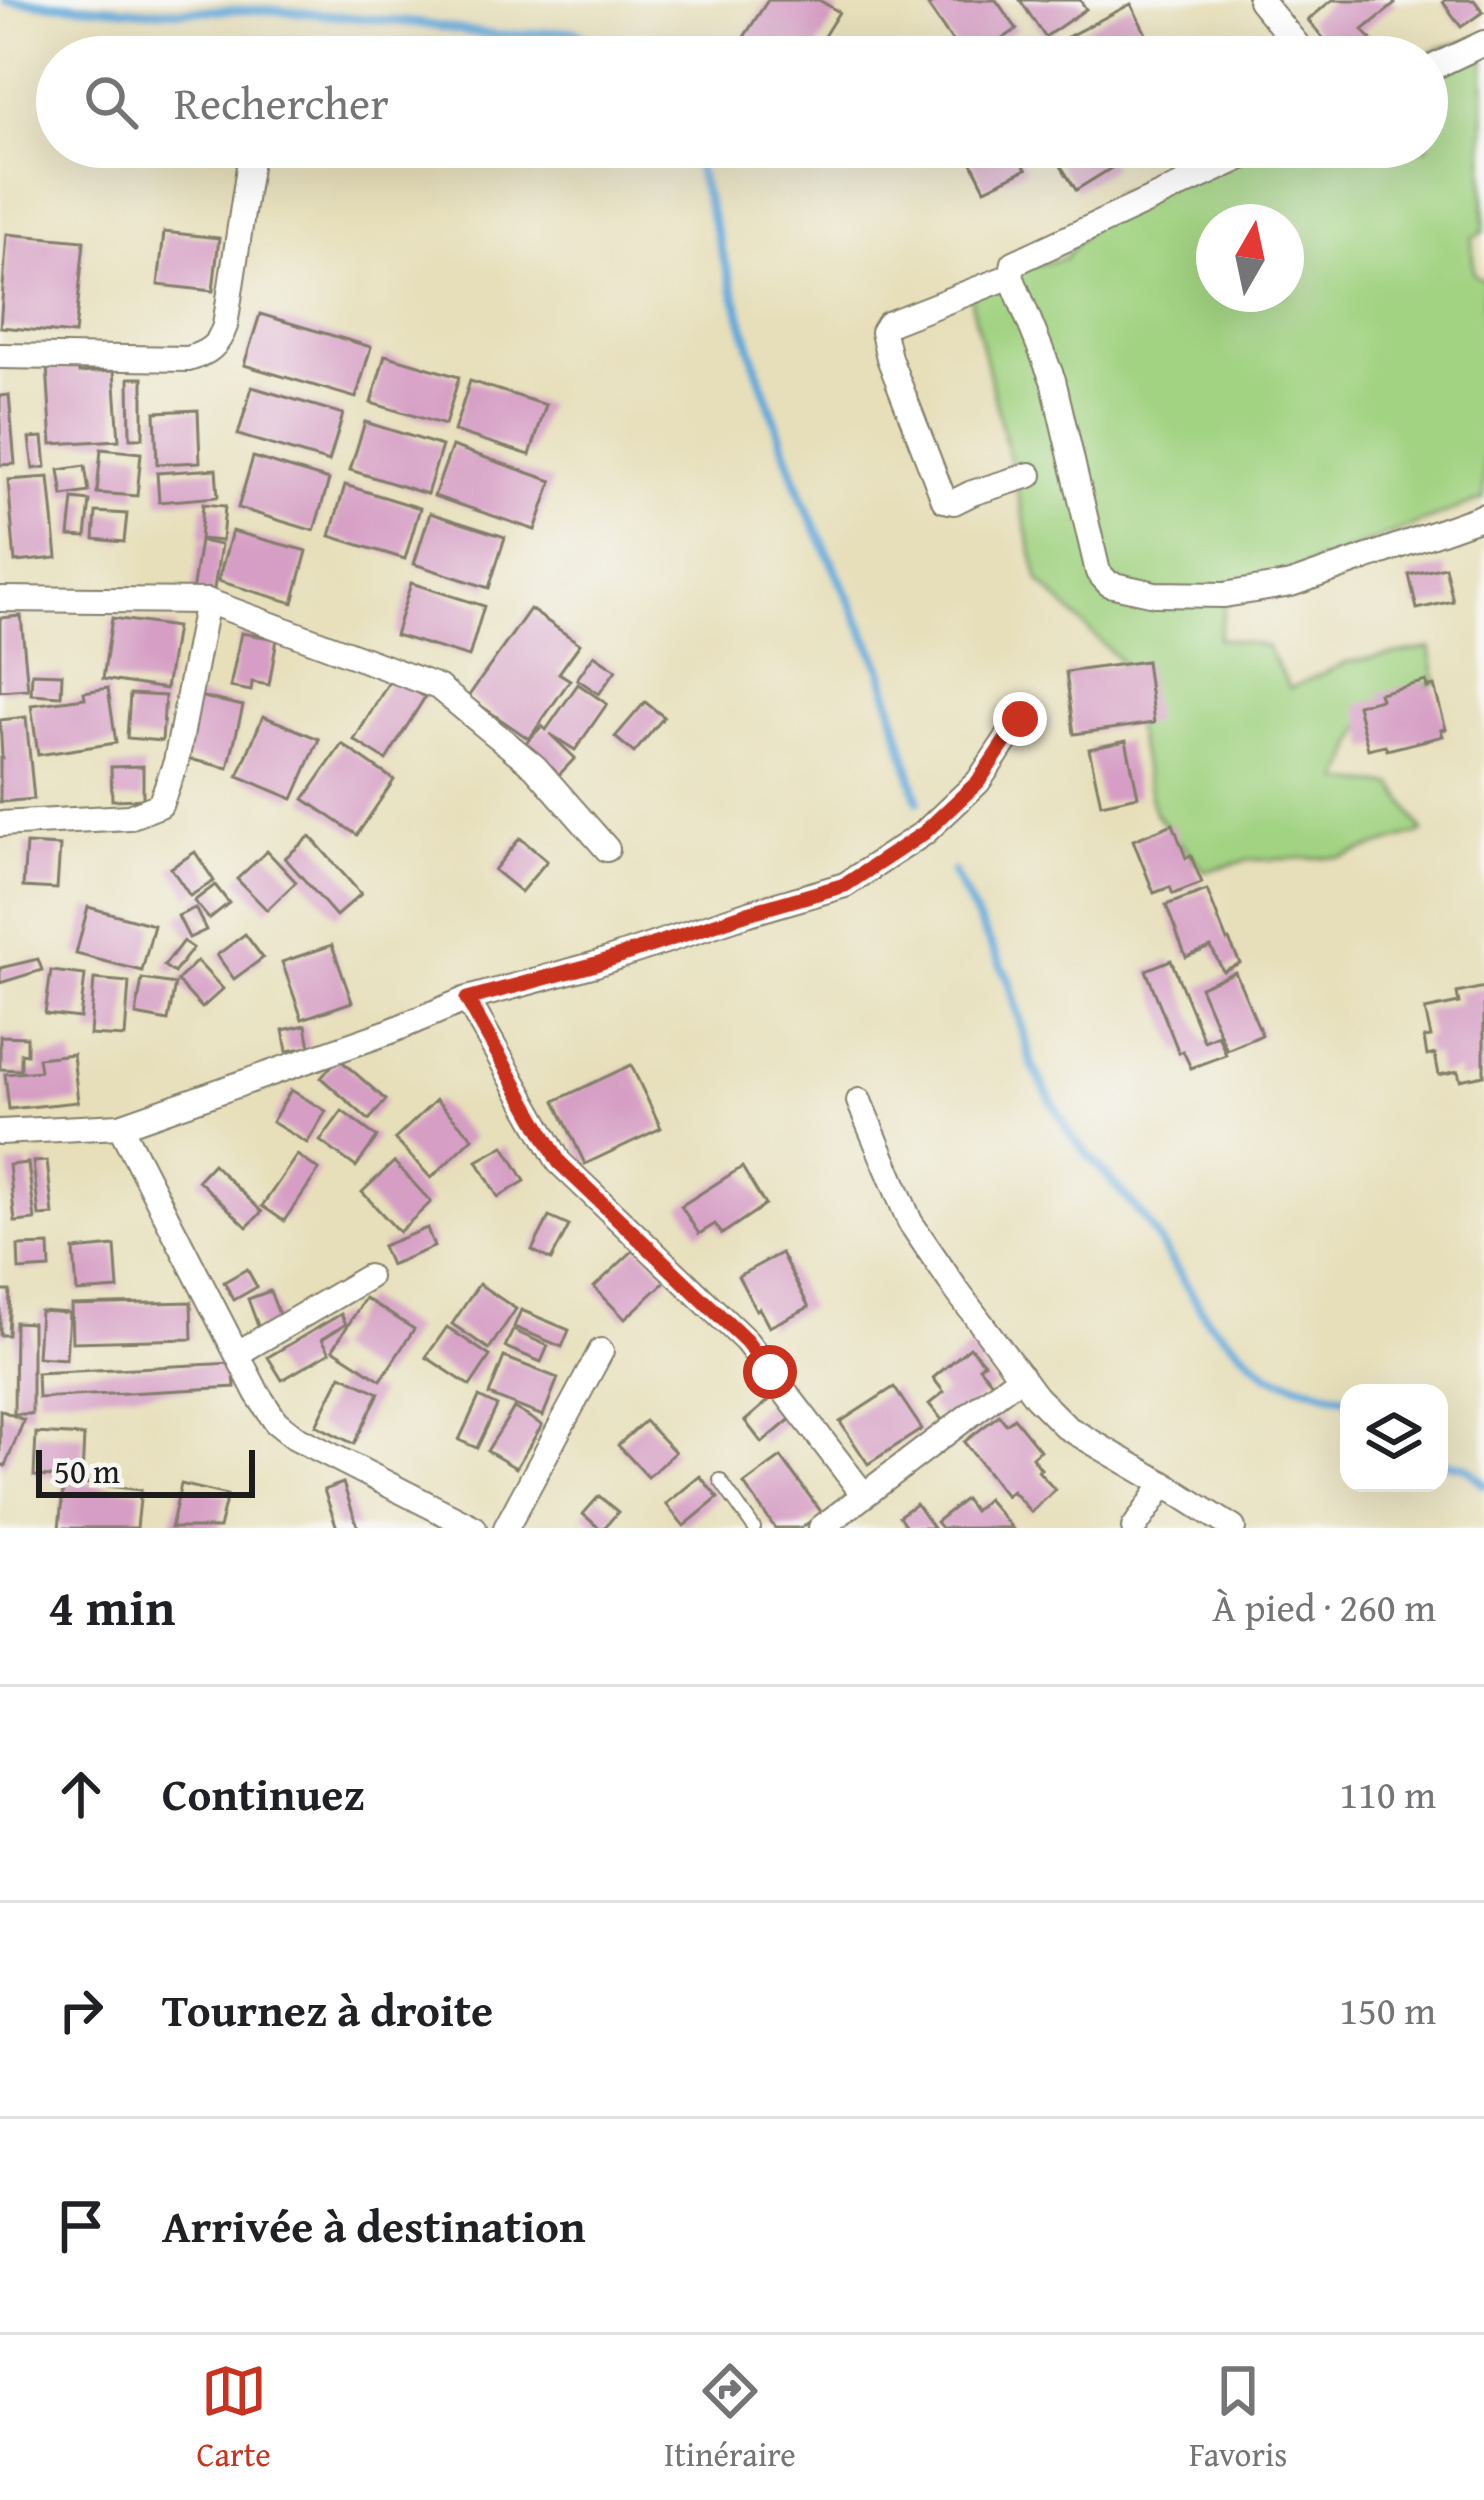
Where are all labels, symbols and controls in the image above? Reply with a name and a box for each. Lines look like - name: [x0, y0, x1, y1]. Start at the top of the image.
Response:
- search box: [36, 36, 1448, 168]
- icon: search: [78, 69, 144, 135]
- text: Rechercher: [174, 70, 389, 135]
- north arrow: [1196, 204, 1304, 312]
- route end: [993, 692, 1047, 746]
- route start: [743, 1345, 797, 1399]
- map controls: [1340, 1384, 1448, 1492]
- button: layers: [1340, 1384, 1448, 1492]
- scale bar: [36, 1444, 255, 1497]
- text: 50 m: [54, 1447, 120, 1495]
- text: 4 min: [48, 1569, 175, 1644]
- text: À pied · 260 m: [1212, 1578, 1436, 1635]
- icon: ahead: [48, 1761, 114, 1827]
- text: Continuez: [162, 1761, 365, 1826]
- text: 110 m: [1339, 1765, 1436, 1822]
- icon: right: [48, 1977, 114, 2043]
- text: Tournez à droite: [162, 1977, 493, 2042]
- text: 150 m: [1339, 1981, 1436, 2038]
- icon: arrive: [48, 2193, 114, 2259]
- text: Arrivée à destination: [162, 2193, 586, 2258]
- tab: Carte: [197, 2358, 271, 2478]
- tab: Itinéraire: [664, 2358, 796, 2478]
- tab: Favoris: [1189, 2358, 1287, 2478]

